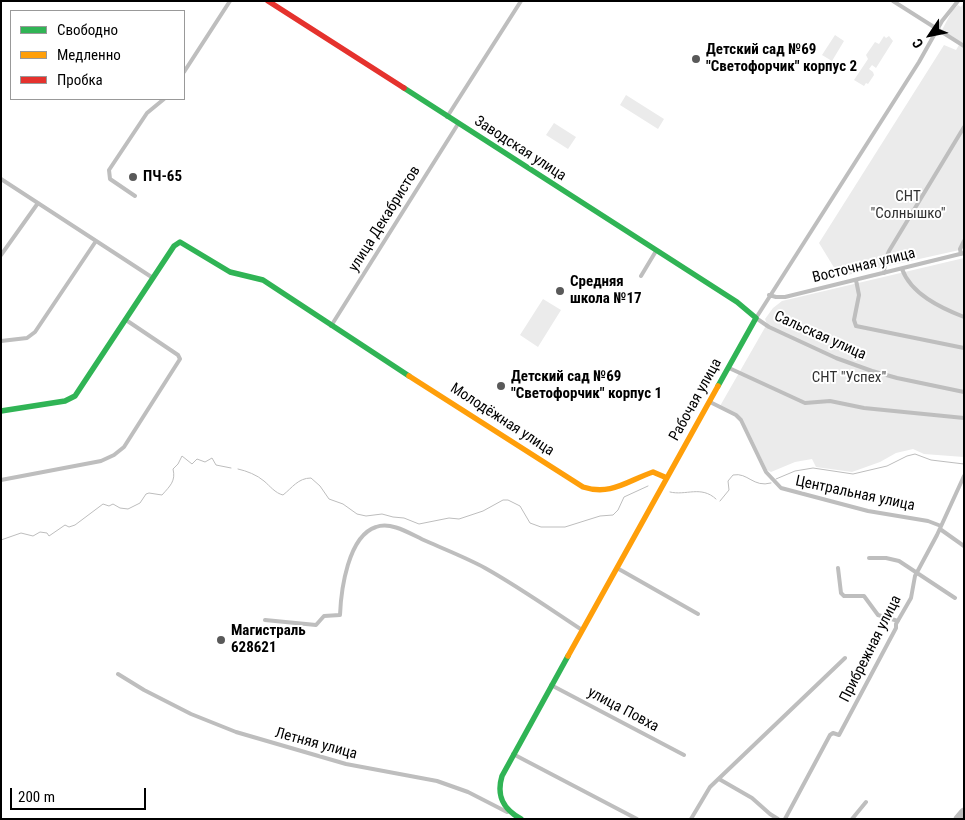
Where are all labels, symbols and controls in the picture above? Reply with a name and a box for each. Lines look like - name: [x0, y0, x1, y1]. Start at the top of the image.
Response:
- legend: [10, 10, 185, 100]
- north arrow: [905, 10, 955, 60]
- text: Свободно: [57, 21, 118, 39]
- text: С: [909, 36, 926, 51]
- place label: Детский сад №69 "Светофорчик" корпус 2: [706, 41, 857, 76]
- text: Медленно: [57, 46, 121, 64]
- marker: Детский сад №69 "Светофорчик" корпус 2: [690, 53, 702, 65]
- text: Пробка: [57, 71, 103, 89]
- street label: Заводская улица: [471, 113, 569, 185]
- street label: улица Декабристов: [345, 163, 425, 275]
- place label: ПЧ-65: [143, 168, 182, 186]
- marker: ПЧ-65: [127, 171, 139, 183]
- park label: СНТ "Солнышко": [870, 188, 946, 223]
- street label: Восточная улица: [811, 245, 917, 287]
- place label: Средняя школа №17: [570, 273, 642, 308]
- marker: Средняя школа №17: [554, 285, 566, 297]
- street label: Сальская улица: [771, 308, 869, 364]
- street label: Рабочая улица: [666, 356, 726, 444]
- place label: Детский сад №69 "Светофорчик" корпус 1: [511, 368, 662, 403]
- park label: СНТ "Успех": [812, 369, 886, 387]
- street label: Молодёжная улица: [447, 380, 557, 460]
- marker: Детский сад №69 "Светофорчик" корпус 1: [495, 380, 507, 392]
- street label: Центральная улица: [794, 473, 916, 515]
- street label: Прибрежная улица: [836, 593, 906, 705]
- place label: Магистраль 628621: [231, 622, 306, 657]
- marker: Магистраль 628621: [215, 634, 227, 646]
- street label: улица Повха: [584, 684, 662, 736]
- street label: Летняя улица: [273, 724, 359, 764]
- scale bar: [12, 778, 149, 810]
- text: 200 m: [18, 788, 55, 806]

